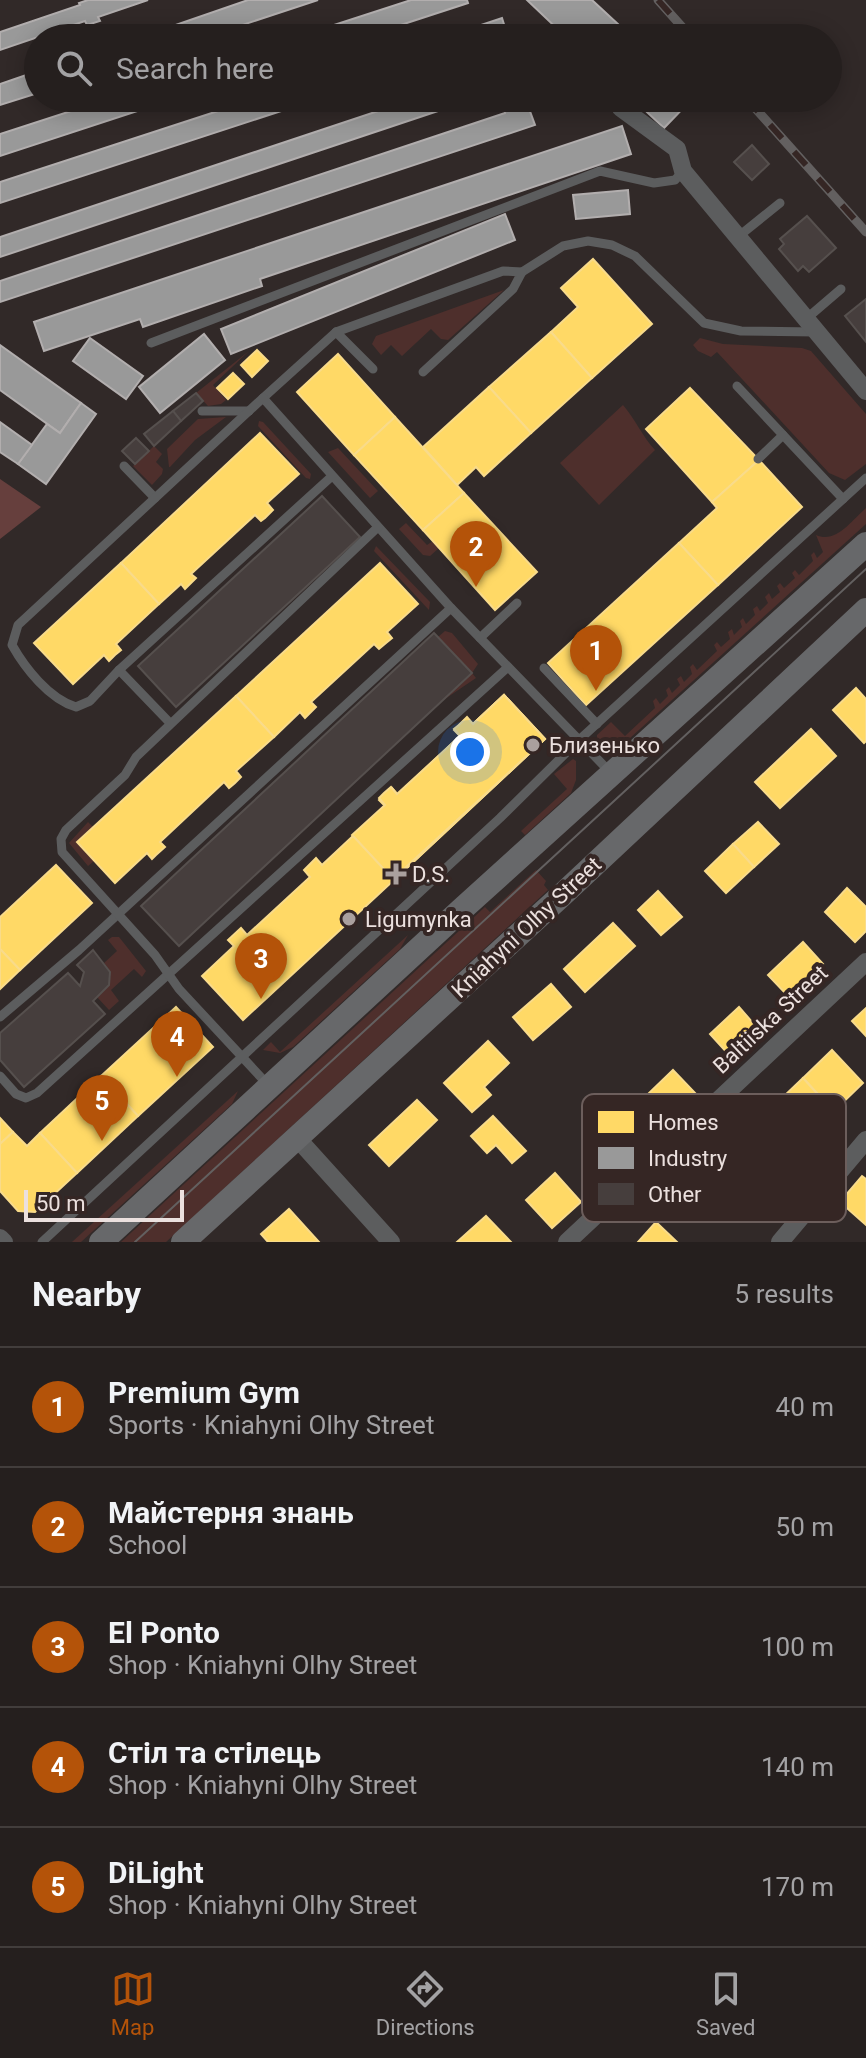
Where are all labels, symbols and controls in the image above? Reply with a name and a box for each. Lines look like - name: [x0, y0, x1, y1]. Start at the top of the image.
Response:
- search box: [24, 24, 842, 112]
- icon: search: [52, 46, 96, 90]
- text: Search here: [116, 51, 274, 86]
- pin: 2: [450, 521, 502, 587]
- pin: 1: [570, 625, 622, 691]
- your location: [450, 732, 490, 772]
- place label: Близенько: [549, 733, 660, 758]
- marker: Близенько: [524, 736, 542, 754]
- street label: Kniahyni Olhy Street: [447, 852, 606, 1003]
- place label: D.S.: [412, 862, 450, 887]
- marker: D.S.: [387, 865, 405, 883]
- place label: Ligumynka: [365, 907, 472, 932]
- marker: Ligumynka: [340, 910, 358, 928]
- pin: 3: [235, 933, 287, 999]
- street label: Baltiiska Street: [708, 960, 833, 1079]
- pin: 4: [151, 1011, 203, 1077]
- pin: 5: [76, 1075, 128, 1141]
- legend: [582, 1094, 846, 1222]
- text: Homes: [648, 1110, 719, 1135]
- text: Industry: [648, 1146, 728, 1171]
- text: Other: [648, 1182, 702, 1207]
- scale bar: [24, 1186, 184, 1222]
- text: 50 m: [36, 1191, 85, 1216]
- text: Nearby: [32, 1274, 141, 1314]
- text: 5 results: [735, 1279, 834, 1309]
- text: Premium Gym: [108, 1375, 300, 1410]
- text: 1: [51, 1392, 65, 1422]
- text: 40 m: [776, 1392, 834, 1422]
- text: Sports · Kniahyni Olhy Street: [108, 1410, 434, 1440]
- text: Майстерня знань: [108, 1495, 354, 1530]
- text: 2: [51, 1512, 65, 1542]
- text: 50 m: [776, 1512, 834, 1542]
- text: School: [108, 1530, 187, 1560]
- text: El Ponto: [108, 1615, 220, 1650]
- text: 3: [51, 1632, 65, 1662]
- text: 100 m: [761, 1632, 834, 1662]
- text: Shop · Kniahyni Olhy Street: [108, 1650, 417, 1680]
- text: Стіл та стілець: [108, 1735, 321, 1770]
- text: 4: [51, 1752, 65, 1782]
- text: 140 m: [761, 1752, 834, 1782]
- text: Shop · Kniahyni Olhy Street: [108, 1770, 417, 1800]
- text: DiLight: [108, 1855, 204, 1890]
- text: 5: [51, 1872, 65, 1902]
- text: 170 m: [761, 1872, 834, 1902]
- text: Shop · Kniahyni Olhy Street: [108, 1890, 417, 1920]
- tab: Map: [111, 1967, 155, 2040]
- tab: Directions: [376, 1967, 475, 2040]
- tab: Saved: [696, 1967, 755, 2040]

